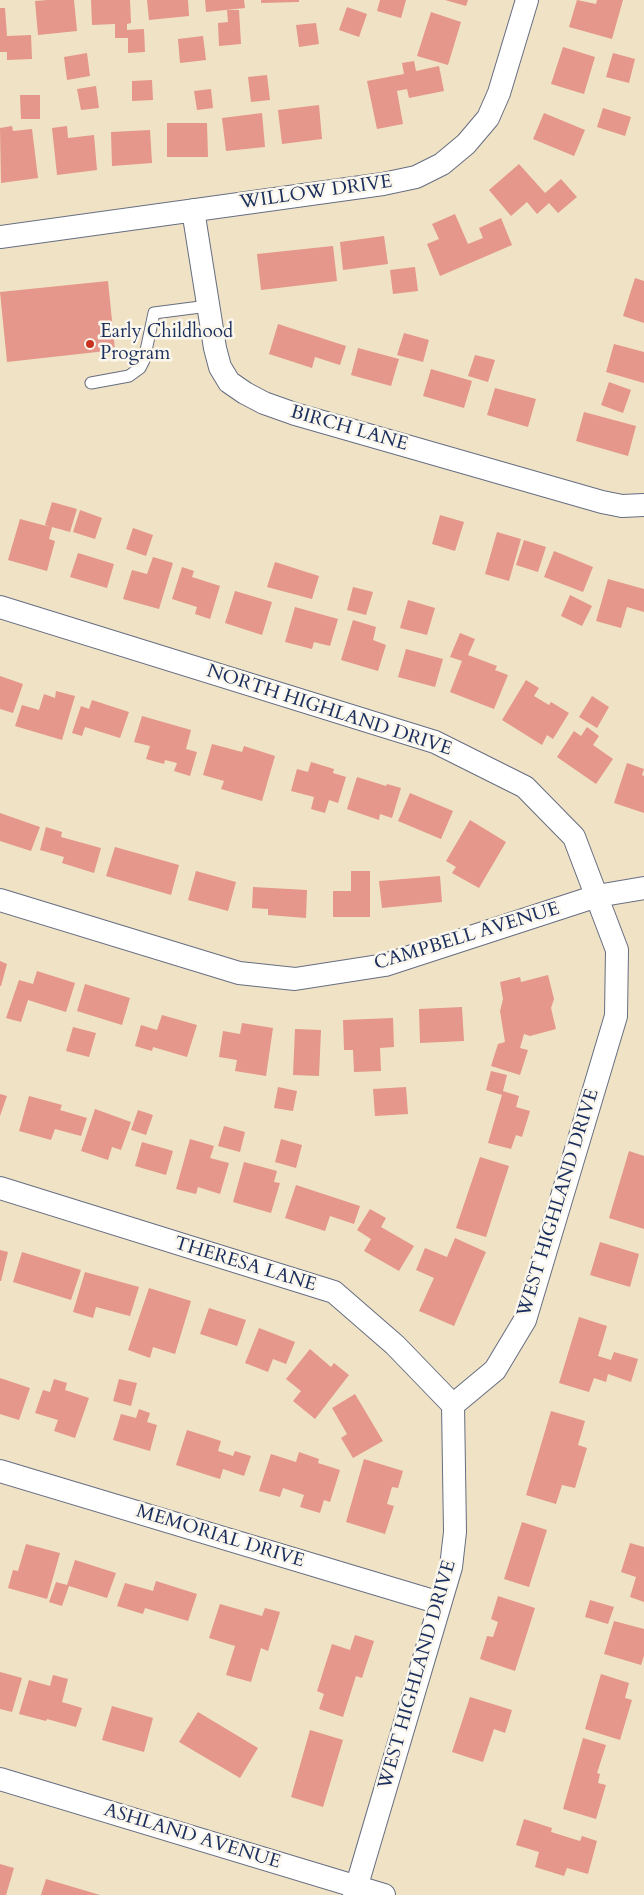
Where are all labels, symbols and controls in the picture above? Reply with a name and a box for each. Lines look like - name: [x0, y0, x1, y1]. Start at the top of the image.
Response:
- street label: WILLOW DRIVE: [238, 171, 394, 215]
- place label: Early Childhood Program: [100, 322, 233, 366]
- marker: Early Childhood Program: [84, 338, 96, 350]
- street label: BIRCH LANE: [288, 401, 410, 457]
- street label: NORTH HIGHLAND DRIVE: [203, 661, 455, 761]
- street label: CAMPBELL AVENUE: [372, 898, 562, 976]
- street label: WEST HIGHLAND DRIVE: [513, 1086, 605, 1320]
- street label: THERESA LANE: [171, 1233, 319, 1297]
- street label: MEMORIAL DRIVE: [133, 1501, 307, 1573]
- street label: WEST HIGHLAND DRIVE: [374, 1558, 462, 1792]
- street label: ASHLAND AVENUE: [101, 1799, 283, 1875]

